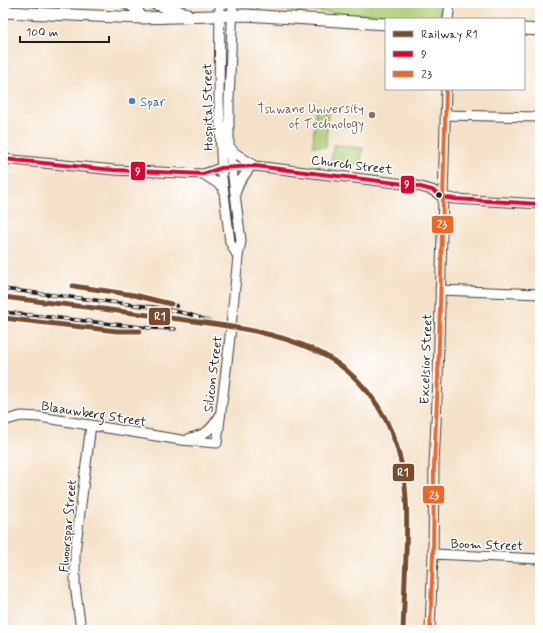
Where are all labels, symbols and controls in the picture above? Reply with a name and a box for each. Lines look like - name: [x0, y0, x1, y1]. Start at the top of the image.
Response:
- scale bar: [20, 18, 109, 44]
- legend: [385, 18, 525, 90]
- text: 100 m: [26, 25, 58, 41]
- text: Railway R1: [421, 27, 478, 43]
- text: 9: [421, 47, 427, 63]
- street label: Hospital Street: [199, 63, 218, 151]
- text: 23: [421, 67, 432, 83]
- place label: Spar: [140, 94, 167, 111]
- marker: Spar: [127, 96, 137, 106]
- place label: Tshwane University of Technology: [258, 101, 364, 134]
- marker: Tshwane University of Technology: [367, 110, 377, 120]
- street label: Church Street: [310, 152, 394, 179]
- line badge: 9: [130, 161, 146, 181]
- text: 9: [135, 165, 141, 179]
- line badge: 9: [400, 175, 415, 194]
- text: 9: [404, 178, 410, 192]
- unlabelled marker: [434, 190, 444, 200]
- line badge: 23: [431, 215, 454, 234]
- text: 23: [437, 218, 447, 232]
- line badge: R1: [148, 307, 171, 326]
- text: R1: [154, 310, 166, 324]
- street label: Excelsior Street: [416, 313, 437, 405]
- street label: Silicon Street: [200, 335, 227, 413]
- street label: Blaauwberg Street: [40, 398, 147, 433]
- line badge: R1: [392, 463, 415, 482]
- text: R1: [397, 466, 409, 480]
- street label: Fluoorspar Street: [56, 479, 81, 573]
- line badge: 23: [422, 485, 445, 504]
- text: 23: [429, 489, 439, 503]
- street label: Boom Street: [450, 536, 523, 555]

